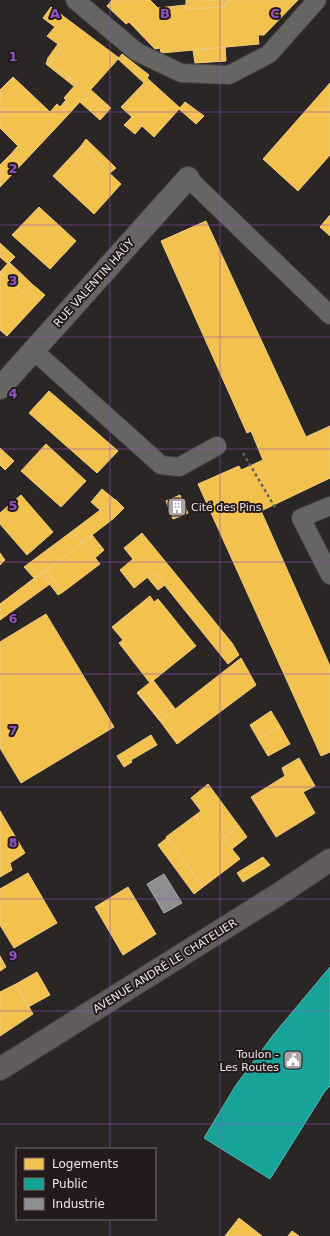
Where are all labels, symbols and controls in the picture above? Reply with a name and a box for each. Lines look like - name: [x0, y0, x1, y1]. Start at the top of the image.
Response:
- text: A: [50, 6, 60, 21]
- text: B: [160, 6, 170, 21]
- text: C: [270, 6, 280, 21]
- text: 1: [8, 49, 18, 64]
- text: 2: [8, 161, 18, 176]
- street label: RUE VALENTIN HAÜY: [51, 236, 137, 330]
- text: 3: [8, 273, 18, 288]
- text: 4: [8, 386, 18, 401]
- building icon: Cité des Pins: [166, 496, 188, 518]
- text: 5: [8, 498, 18, 513]
- place label: Cité des Pins: [191, 501, 262, 514]
- text: 6: [8, 611, 18, 626]
- text: 7: [8, 723, 18, 738]
- text: 8: [8, 835, 18, 850]
- street label: AVENUE ANDRÉ LE CHATELIER: [91, 916, 240, 1016]
- text: 9: [8, 948, 18, 963]
- place label: Toulon - Les Routes: [219, 1048, 279, 1074]
- public building icon: Toulon - Les Routes: [282, 1049, 304, 1071]
- legend: [16, 1148, 156, 1220]
- text: Logements: [52, 1157, 118, 1171]
- text: Public: [52, 1177, 88, 1191]
- text: Industrie: [52, 1197, 105, 1211]

